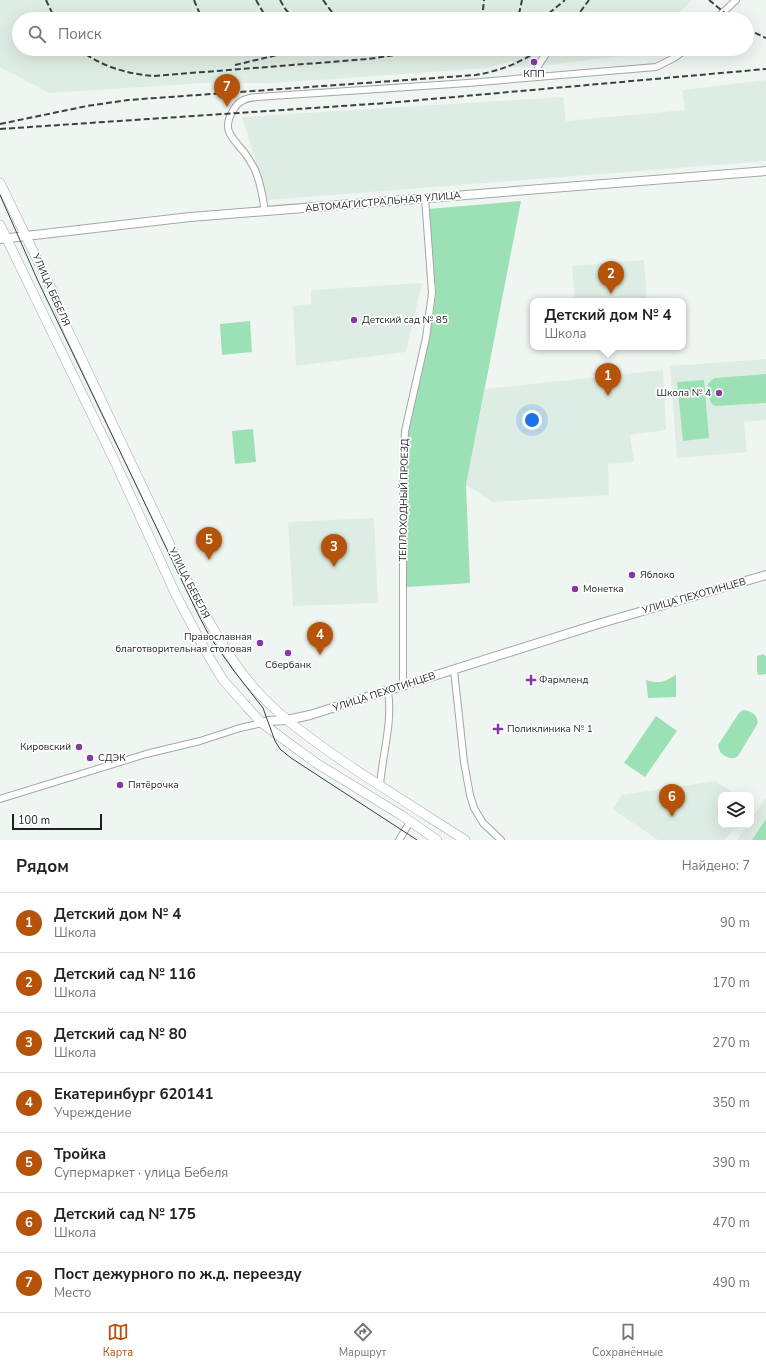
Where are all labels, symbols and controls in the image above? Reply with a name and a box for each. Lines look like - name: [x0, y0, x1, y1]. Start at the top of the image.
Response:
- search box: [12, 12, 754, 56]
- icon: search: [26, 23, 48, 45]
- text: Поиск: [58, 24, 102, 44]
- marker: КПП: [529, 57, 539, 67]
- place label: КПП: [523, 67, 545, 81]
- pin: 7: [214, 74, 240, 107]
- street label: АВТОМАГИСТРАЛЬНАЯ УЛИЦА: [305, 188, 462, 216]
- street label: УЛИЦА БЕБЕЛЯ: [28, 251, 73, 328]
- pin: 2: [598, 261, 624, 294]
- popup: [530, 298, 686, 350]
- text: Детский дом № 4: [544, 305, 672, 325]
- place label: Детский сад № 85: [362, 313, 448, 327]
- marker: Детский сад № 85: [349, 315, 359, 325]
- text: Школа: [544, 325, 587, 343]
- pin: 1: [595, 363, 621, 396]
- place label: Школа № 4: [657, 386, 711, 400]
- marker: Школа № 4: [714, 388, 724, 398]
- your location: [522, 410, 542, 430]
- street label: ТЕПЛОХОДНЫЙ ПРОЕЗД: [396, 438, 412, 562]
- pin: 5: [196, 527, 222, 560]
- pin: 3: [321, 534, 347, 567]
- street label: УЛИЦА БЕБЕЛЯ: [165, 544, 213, 621]
- place label: Яблоко: [640, 568, 675, 582]
- marker: Яблоко: [627, 570, 637, 580]
- street label: УЛИЦА ПЕХОТИНЦЕВ: [640, 574, 748, 618]
- place label: Монетка: [583, 582, 624, 596]
- marker: Монетка: [570, 584, 580, 594]
- pin: 4: [307, 622, 333, 655]
- place label: Православная благотворительная столовая: [115, 630, 252, 656]
- marker: Православная благотворительная столовая: [255, 638, 265, 648]
- marker: Сбербанк: [283, 648, 293, 658]
- place label: Сбербанк: [265, 658, 312, 672]
- street label: УЛИЦА ПЕХОТИНЦЕВ: [330, 669, 437, 716]
- place label: Фармленд: [539, 673, 588, 687]
- marker: Фармленд: [526, 675, 536, 685]
- place label: Поликлиника № 1: [507, 722, 593, 736]
- marker: Поликлиника № 1: [492, 723, 504, 735]
- place label: Кировский: [20, 740, 71, 754]
- marker: Кировский: [74, 742, 84, 752]
- place label: СДЭК: [98, 751, 126, 765]
- marker: СДЭК: [85, 753, 95, 763]
- place label: Пятёрочка: [128, 778, 179, 792]
- marker: Пятёрочка: [115, 780, 125, 790]
- pin: 6: [659, 784, 685, 817]
- map controls: [718, 792, 754, 828]
- button: layers: [718, 792, 754, 828]
- scale bar: [12, 812, 102, 831]
- text: 100 m: [18, 813, 50, 828]
- text: Рядом: [16, 855, 69, 878]
- text: Найдено: 7: [682, 857, 750, 875]
- text: Детский дом № 4: [54, 904, 181, 924]
- text: 1: [25, 914, 33, 932]
- text: 90 m: [720, 914, 750, 932]
- text: Школа: [54, 924, 96, 942]
- text: Детский сад № 116: [54, 964, 196, 984]
- text: 2: [25, 974, 33, 992]
- text: 170 m: [712, 974, 750, 992]
- text: Школа: [54, 984, 96, 1002]
- text: Детский сад № 80: [54, 1024, 187, 1044]
- text: 3: [25, 1034, 33, 1052]
- text: 270 m: [712, 1034, 750, 1052]
- text: Школа: [54, 1044, 96, 1062]
- text: Екатеринбург 620141: [54, 1084, 213, 1104]
- text: 4: [25, 1094, 33, 1112]
- text: 350 m: [712, 1094, 750, 1112]
- text: Учреждение: [54, 1104, 132, 1122]
- text: Тройка: [54, 1144, 106, 1164]
- text: 5: [25, 1154, 33, 1172]
- text: 390 m: [712, 1154, 750, 1172]
- text: Супермаркет · улица Бебеля: [54, 1164, 228, 1182]
- text: Детский сад № 175: [54, 1204, 196, 1224]
- text: 6: [25, 1214, 33, 1232]
- text: 470 m: [712, 1214, 750, 1232]
- text: Школа: [54, 1224, 96, 1242]
- text: Пост дежурного по ж.д. переезду: [54, 1264, 302, 1284]
- text: 7: [25, 1274, 33, 1292]
- text: 490 m: [712, 1274, 750, 1292]
- text: Место: [54, 1284, 91, 1302]
- tab: Карта: [103, 1321, 133, 1360]
- tab: Маршрут: [339, 1321, 387, 1360]
- tab: Сохранённые: [592, 1321, 663, 1360]

